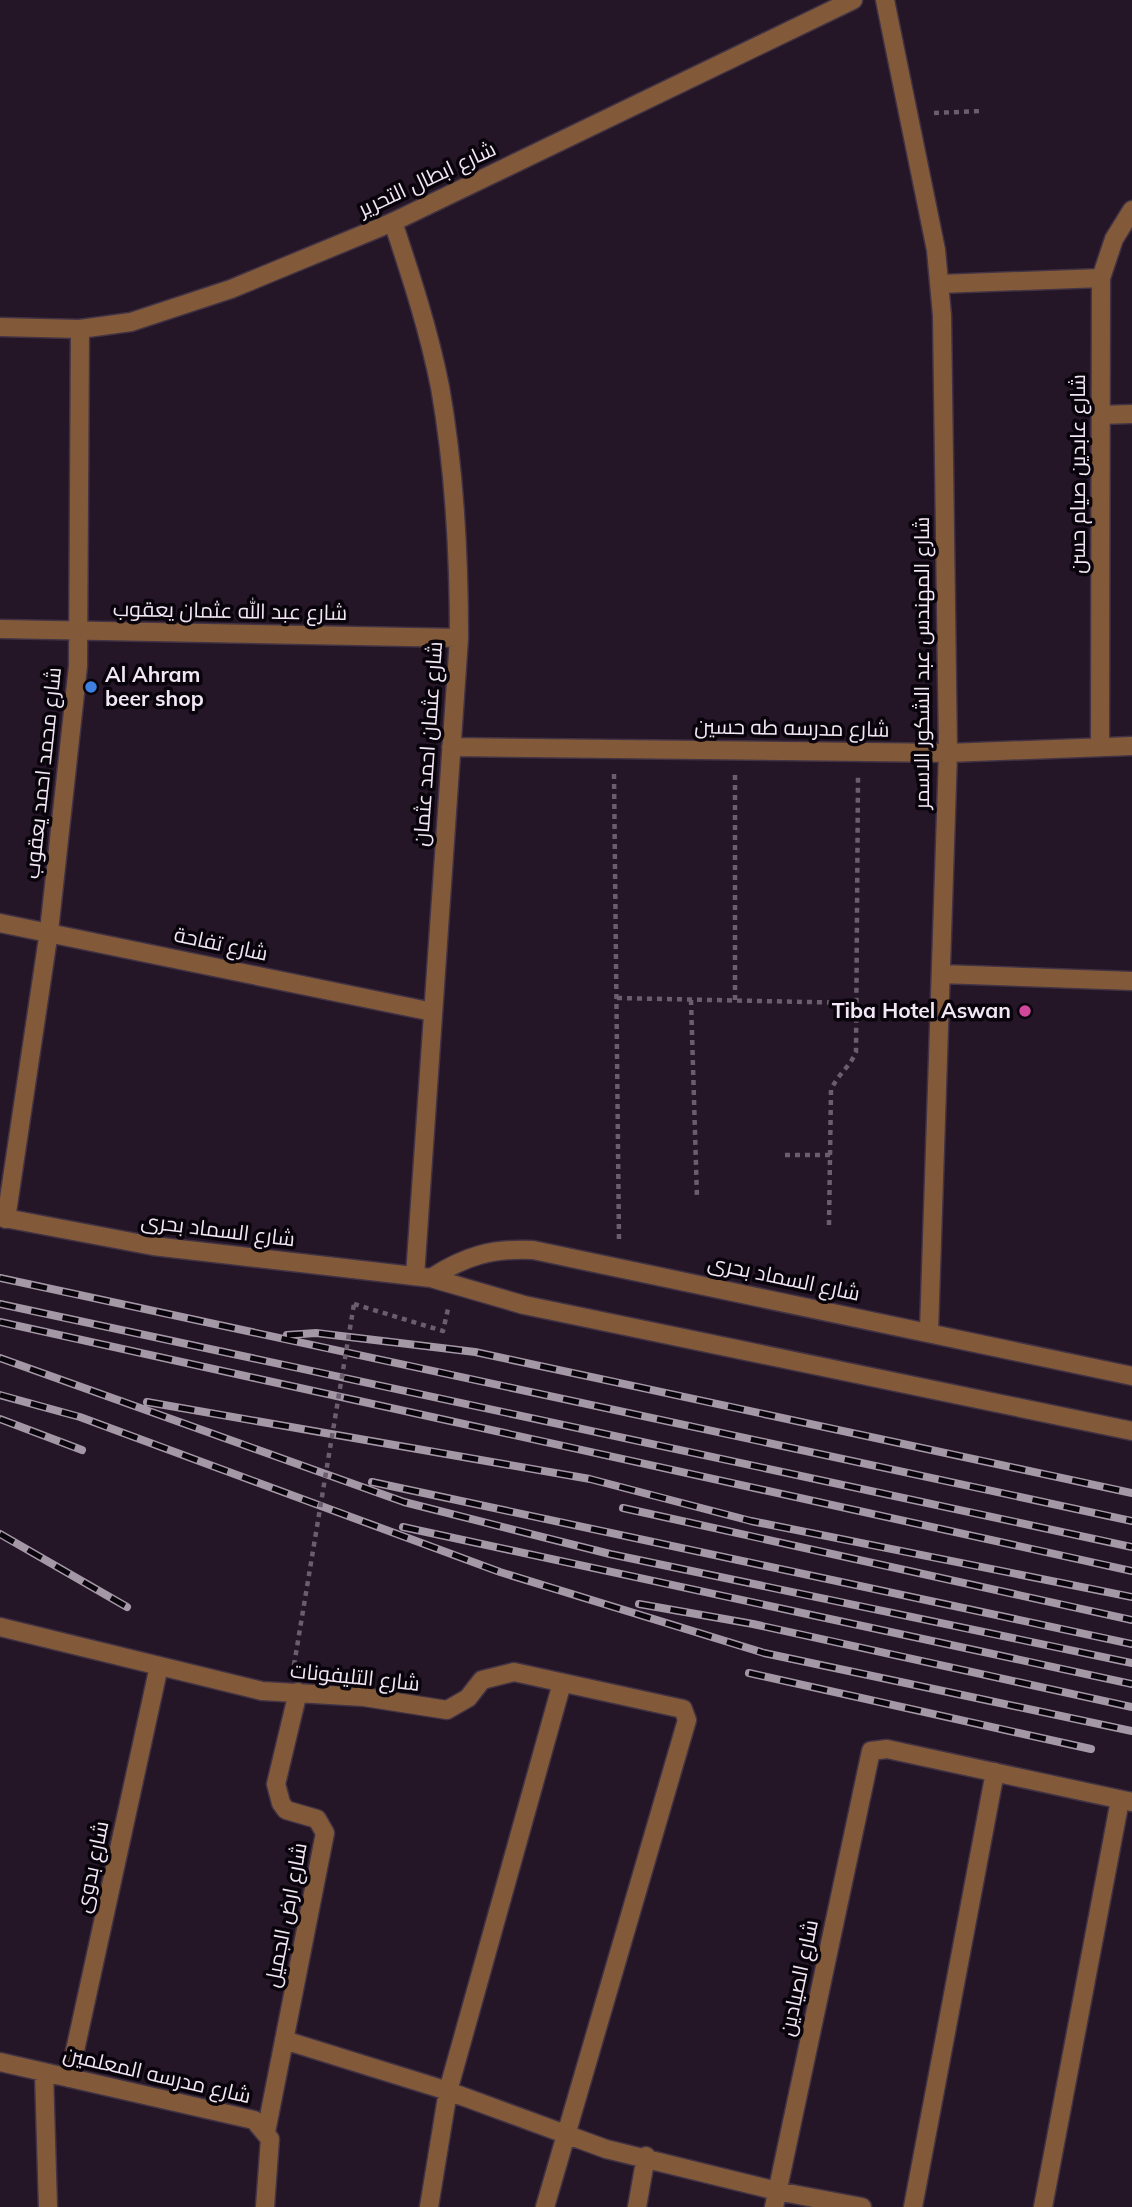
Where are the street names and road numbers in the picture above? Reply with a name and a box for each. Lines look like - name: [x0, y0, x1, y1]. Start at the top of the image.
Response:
- street label: شارع ابطال التحرير: [353, 135, 500, 224]
- street label: شارع عابدين صيام حسن: [1064, 374, 1092, 574]
- street label: شارع المهندس عبد الشكور الاسمر: [908, 517, 936, 810]
- street label: شارع عبد الله عثمان يعقوب: [113, 595, 347, 627]
- street label: شارع عثمان احمد عثمان: [407, 640, 449, 848]
- street label: شارع محمد احمد يعقوب: [18, 666, 68, 880]
- street label: شارع مدرسه طه حسين: [694, 712, 890, 744]
- street label: شارع تفاحة: [172, 920, 270, 968]
- street label: شارع السماد بحرى: [139, 1207, 297, 1253]
- street label: شارع السماد بحرى: [705, 1248, 863, 1308]
- street label: شارع التليفونات: [289, 1656, 421, 1698]
- street label: شارع بدوى: [69, 1818, 115, 1916]
- street label: شارع ارض الجميل: [258, 1840, 314, 1990]
- street label: شارع الصيادين: [773, 1917, 825, 2039]
- street label: شارع مدرسه المعلمين: [60, 2040, 254, 2110]

